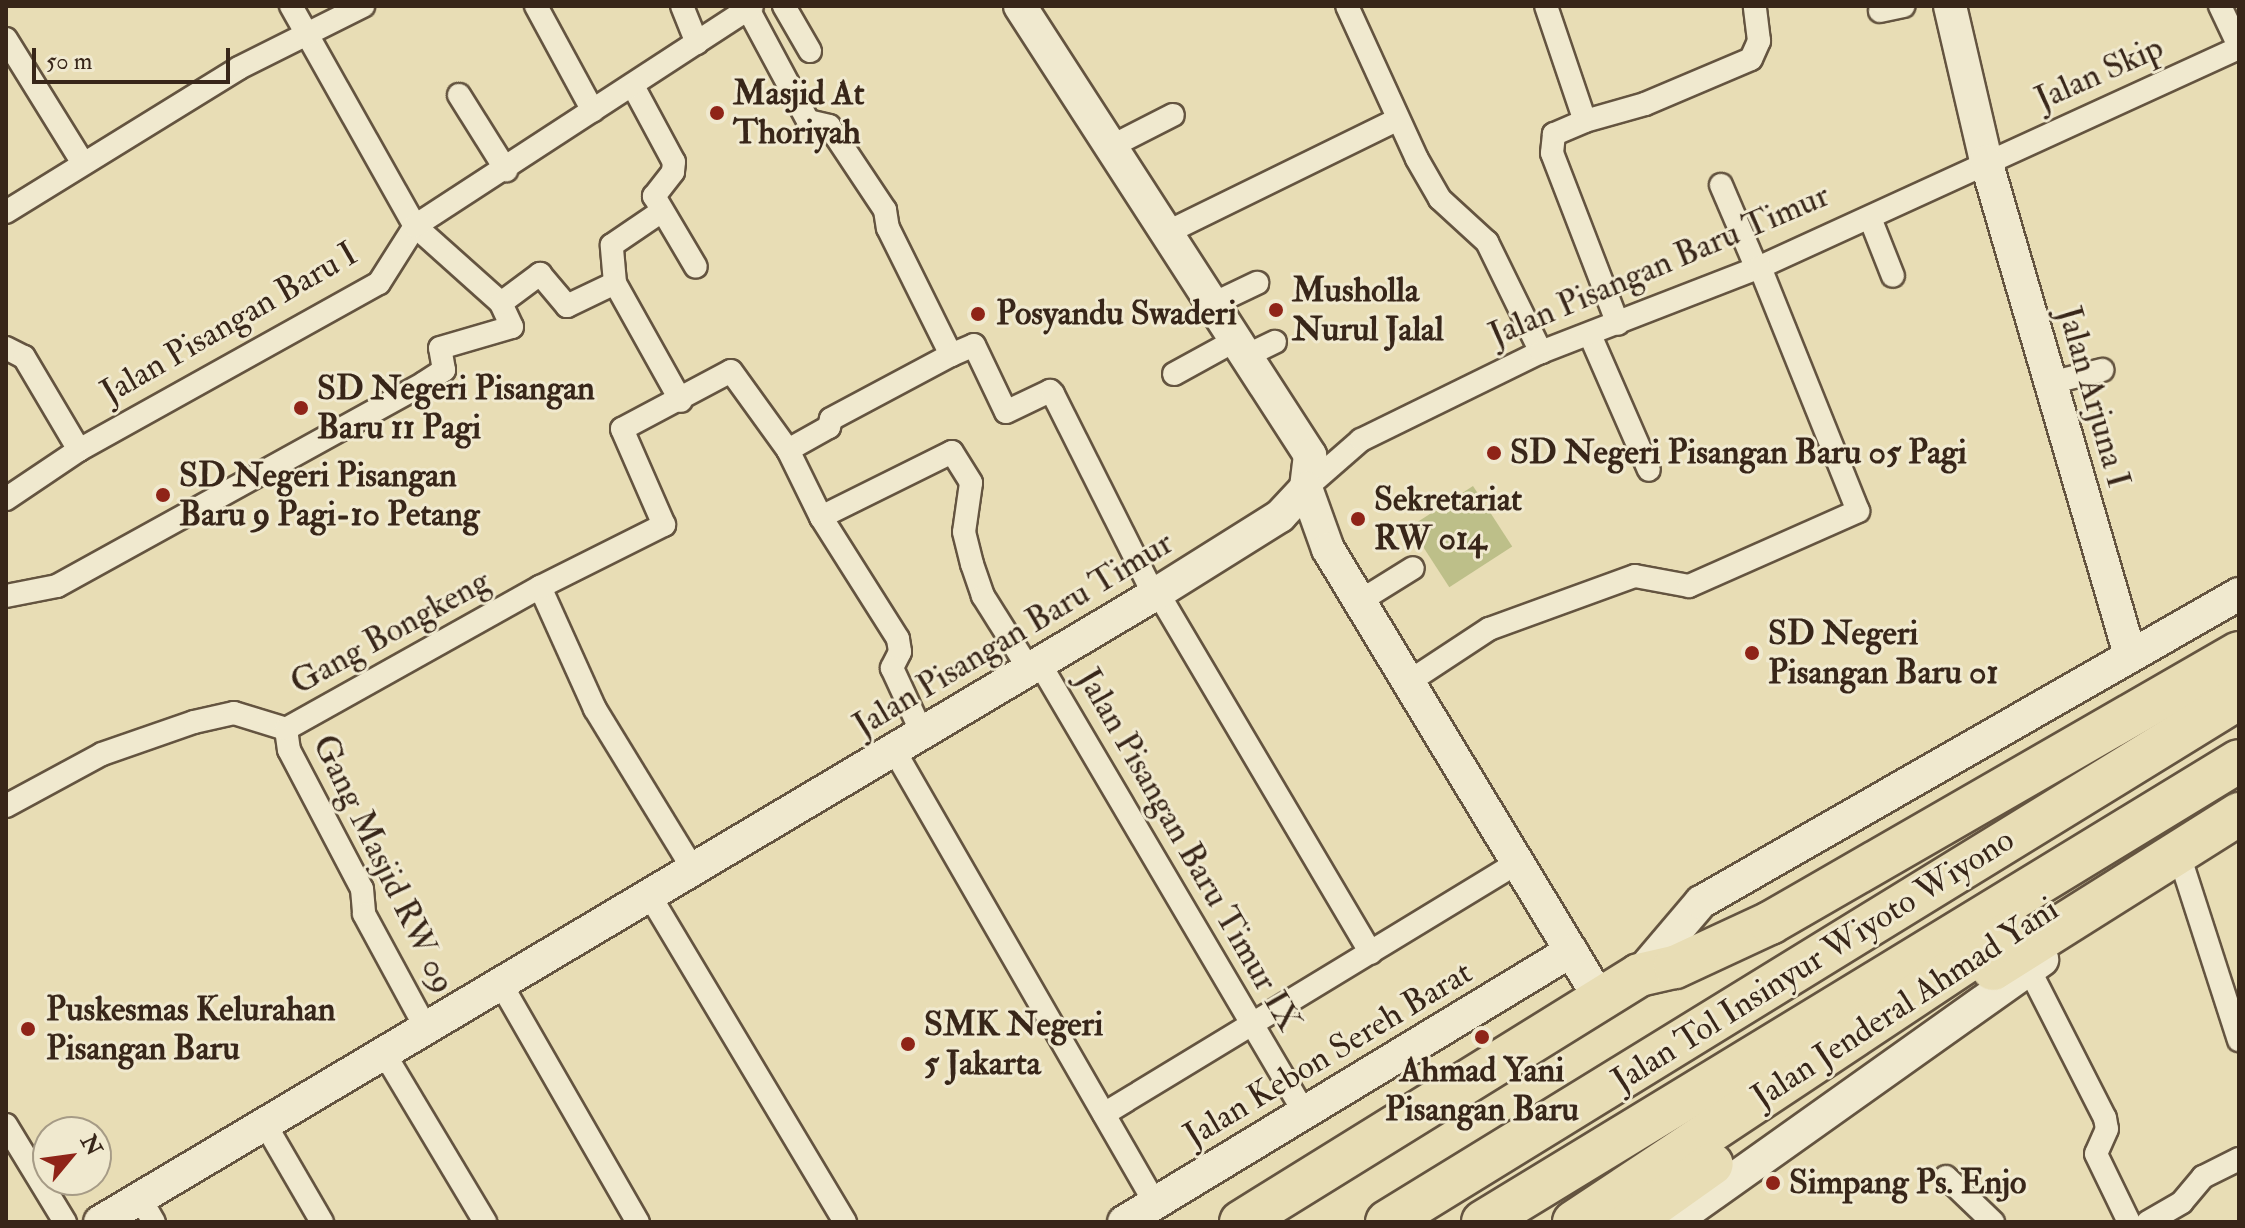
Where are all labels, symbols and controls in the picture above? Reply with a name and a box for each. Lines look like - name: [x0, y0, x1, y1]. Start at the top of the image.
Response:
- street label: Jalan Skip: [2029, 27, 2169, 119]
- scale bar: [36, 32, 234, 82]
- text: 50 m: [46, 46, 92, 77]
- place label: Masjid At Thoriyah: [733, 73, 865, 152]
- marker: Masjid At Thoriyah: [708, 104, 726, 122]
- street label: Jalan Pisangan Baru Timur: [1483, 175, 1835, 355]
- street label: Jalan Pisangan Baru I: [94, 233, 364, 413]
- place label: Musholla Nurul Jalal: [1292, 270, 1444, 350]
- place label: Posyandu Swaderi: [996, 294, 1237, 334]
- marker: Musholla Nurul Jalal: [1267, 301, 1285, 319]
- street label: Jalan Arjuna I: [2049, 302, 2139, 492]
- marker: Posyandu Swaderi: [967, 303, 989, 325]
- place label: SD Negeri Pisangan Baru 11 Pagi: [317, 368, 595, 448]
- marker: SD Negeri Pisangan Baru 11 Pagi: [292, 399, 310, 417]
- place label: SD Negeri Pisangan Baru 05 Pagi: [1510, 433, 1967, 473]
- marker: SD Negeri Pisangan Baru 05 Pagi: [1485, 444, 1503, 462]
- place label: SD Negeri Pisangan Baru 9 Pagi-10 Petang: [179, 455, 479, 534]
- place label: Sekretariat RW 014: [1374, 479, 1522, 558]
- marker: SD Negeri Pisangan Baru 9 Pagi-10 Petang: [154, 486, 172, 504]
- marker: Sekretariat RW 014: [1349, 510, 1367, 528]
- street label: Jalan Pisangan Baru Timur: [846, 522, 1180, 746]
- street label: Gang Bongkeng: [283, 561, 497, 703]
- place label: SD Negeri Pisangan Baru 01: [1768, 613, 1998, 692]
- marker: SD Negeri Pisangan Baru 01: [1743, 644, 1761, 662]
- street label: Jalan Pisangan Baru Timur IX: [1068, 661, 1310, 1039]
- street label: Gang Masjid RW 09: [304, 728, 464, 1000]
- street label: Jalan Tol Insinyur Wiyoto Wiyono: [1604, 819, 2022, 1101]
- street label: Jalan Jenderal Ahmad Yani: [1744, 889, 2066, 1117]
- street label: Jalan Kebon Sereh Barat: [1177, 952, 1479, 1156]
- place label: Puskesmas Kelurahan Pisangan Baru: [46, 989, 336, 1068]
- place label: SMK Negeri 5 Jakarta: [924, 1004, 1103, 1084]
- marker: Puskesmas Kelurahan Pisangan Baru: [17, 1018, 39, 1040]
- marker: Ahmad Yani Pisangan Baru: [1473, 1028, 1491, 1046]
- marker: SMK Negeri 5 Jakarta: [899, 1035, 917, 1053]
- place label: Ahmad Yani Pisangan Baru: [1385, 1050, 1579, 1130]
- north arrow: [32, 1116, 112, 1196]
- text: N: [74, 1130, 108, 1161]
- place label: Simpang Ps. Enjo: [1789, 1163, 2026, 1203]
- marker: Simpang Ps. Enjo: [1764, 1174, 1782, 1192]

